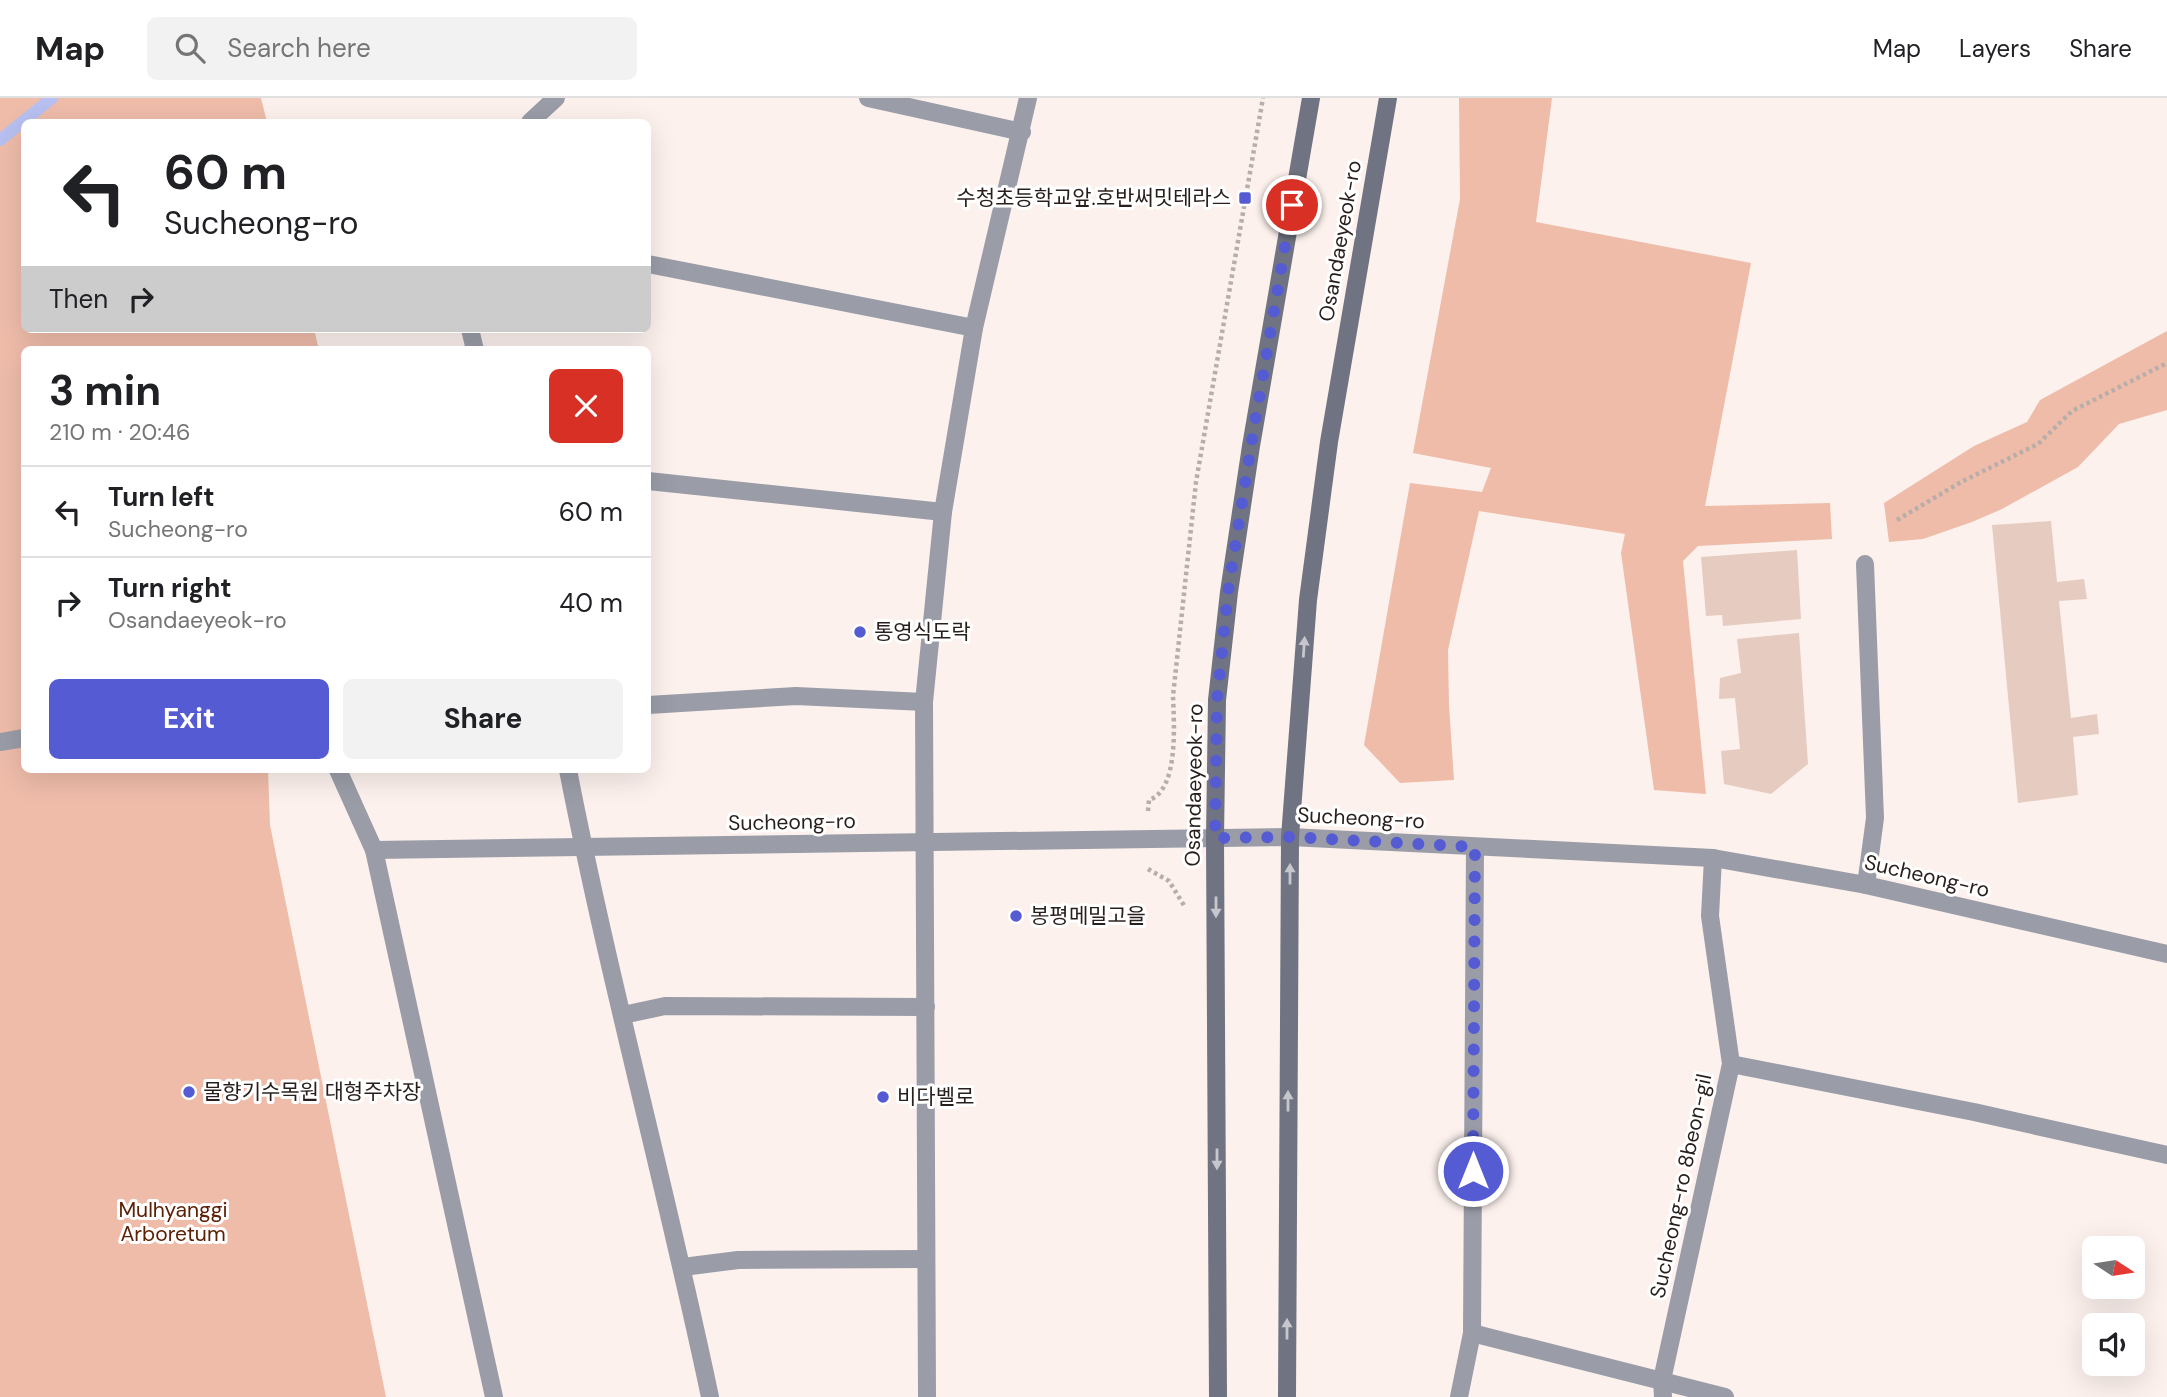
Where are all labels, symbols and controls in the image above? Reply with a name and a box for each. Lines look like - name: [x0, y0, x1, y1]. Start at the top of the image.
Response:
- search box: [147, 17, 637, 80]
- text: Map: [35, 27, 105, 70]
- icon: search: [171, 29, 209, 67]
- text: Search here: [227, 31, 371, 65]
- text: Map: [1873, 33, 1921, 64]
- text: Layers: [1959, 33, 2031, 64]
- text: Share: [2069, 33, 2132, 64]
- text: 60 m: [164, 140, 287, 204]
- icon: left: [49, 147, 140, 238]
- street label: Osandaeyeok-ro: [1312, 158, 1368, 324]
- pin: [1262, 175, 1322, 235]
- place label: 수청초등학교앞.호반써밋테라스: [956, 184, 1231, 212]
- icon: arrive: [1273, 186, 1311, 224]
- marker: 수청초등학교앞.호반써밋테라스: [1237, 190, 1253, 206]
- text: Sucheong-ro: [164, 202, 359, 244]
- icon: right: [122, 280, 160, 318]
- text: Then: [49, 282, 108, 316]
- text: 3 min: [49, 363, 161, 418]
- button: close: [549, 369, 623, 443]
- text: 210 m · 20:46: [49, 417, 190, 447]
- text: Turn left: [108, 480, 215, 514]
- icon: left: [49, 493, 87, 531]
- text: 60 m: [559, 495, 623, 529]
- text: Sucheong-ro: [108, 514, 248, 544]
- text: Turn right: [108, 571, 232, 605]
- icon: right: [49, 584, 87, 622]
- text: 40 m: [559, 586, 623, 620]
- text: Osandaeyeok-ro: [108, 605, 287, 635]
- place label: 통영식도락: [874, 618, 971, 646]
- marker: 통영식도락: [852, 624, 868, 640]
- one-way arrow: [1299, 636, 1310, 658]
- button: Exit: [49, 679, 329, 759]
- button: Share: [343, 679, 623, 759]
- street label: Osandaeyeok-ro: [1179, 703, 1209, 867]
- street label: Sucheong-ro: [1297, 801, 1425, 835]
- street label: Sucheong-ro: [728, 807, 856, 837]
- street label: Sucheong-ro: [1862, 848, 1992, 904]
- one-way arrow: [1284, 863, 1296, 885]
- one-way arrow: [1210, 896, 1222, 918]
- place label: 봉평메밀고을: [1030, 902, 1146, 930]
- marker: 봉평메밀고을: [1008, 908, 1024, 924]
- street label: Sucheong-ro 8beon-gil: [1644, 1071, 1718, 1301]
- place label: 물향기수목원 대형주차장: [203, 1078, 421, 1106]
- place label: 비다벨로: [897, 1083, 974, 1111]
- marker: 물향기수목원 대형주차장: [181, 1084, 197, 1100]
- marker: 비다벨로: [875, 1089, 891, 1105]
- one-way arrow: [1283, 1090, 1294, 1112]
- position arrow: [1436, 1134, 1510, 1208]
- one-way arrow: [1211, 1148, 1223, 1170]
- park label: Mulhyanggi Arboretum: [118, 1196, 228, 1248]
- north arrow: [2082, 1236, 2146, 1298]
- map controls: [2082, 1236, 2145, 1376]
- button: sound: [2082, 1313, 2145, 1376]
- one-way arrow: [1281, 1318, 1293, 1340]

